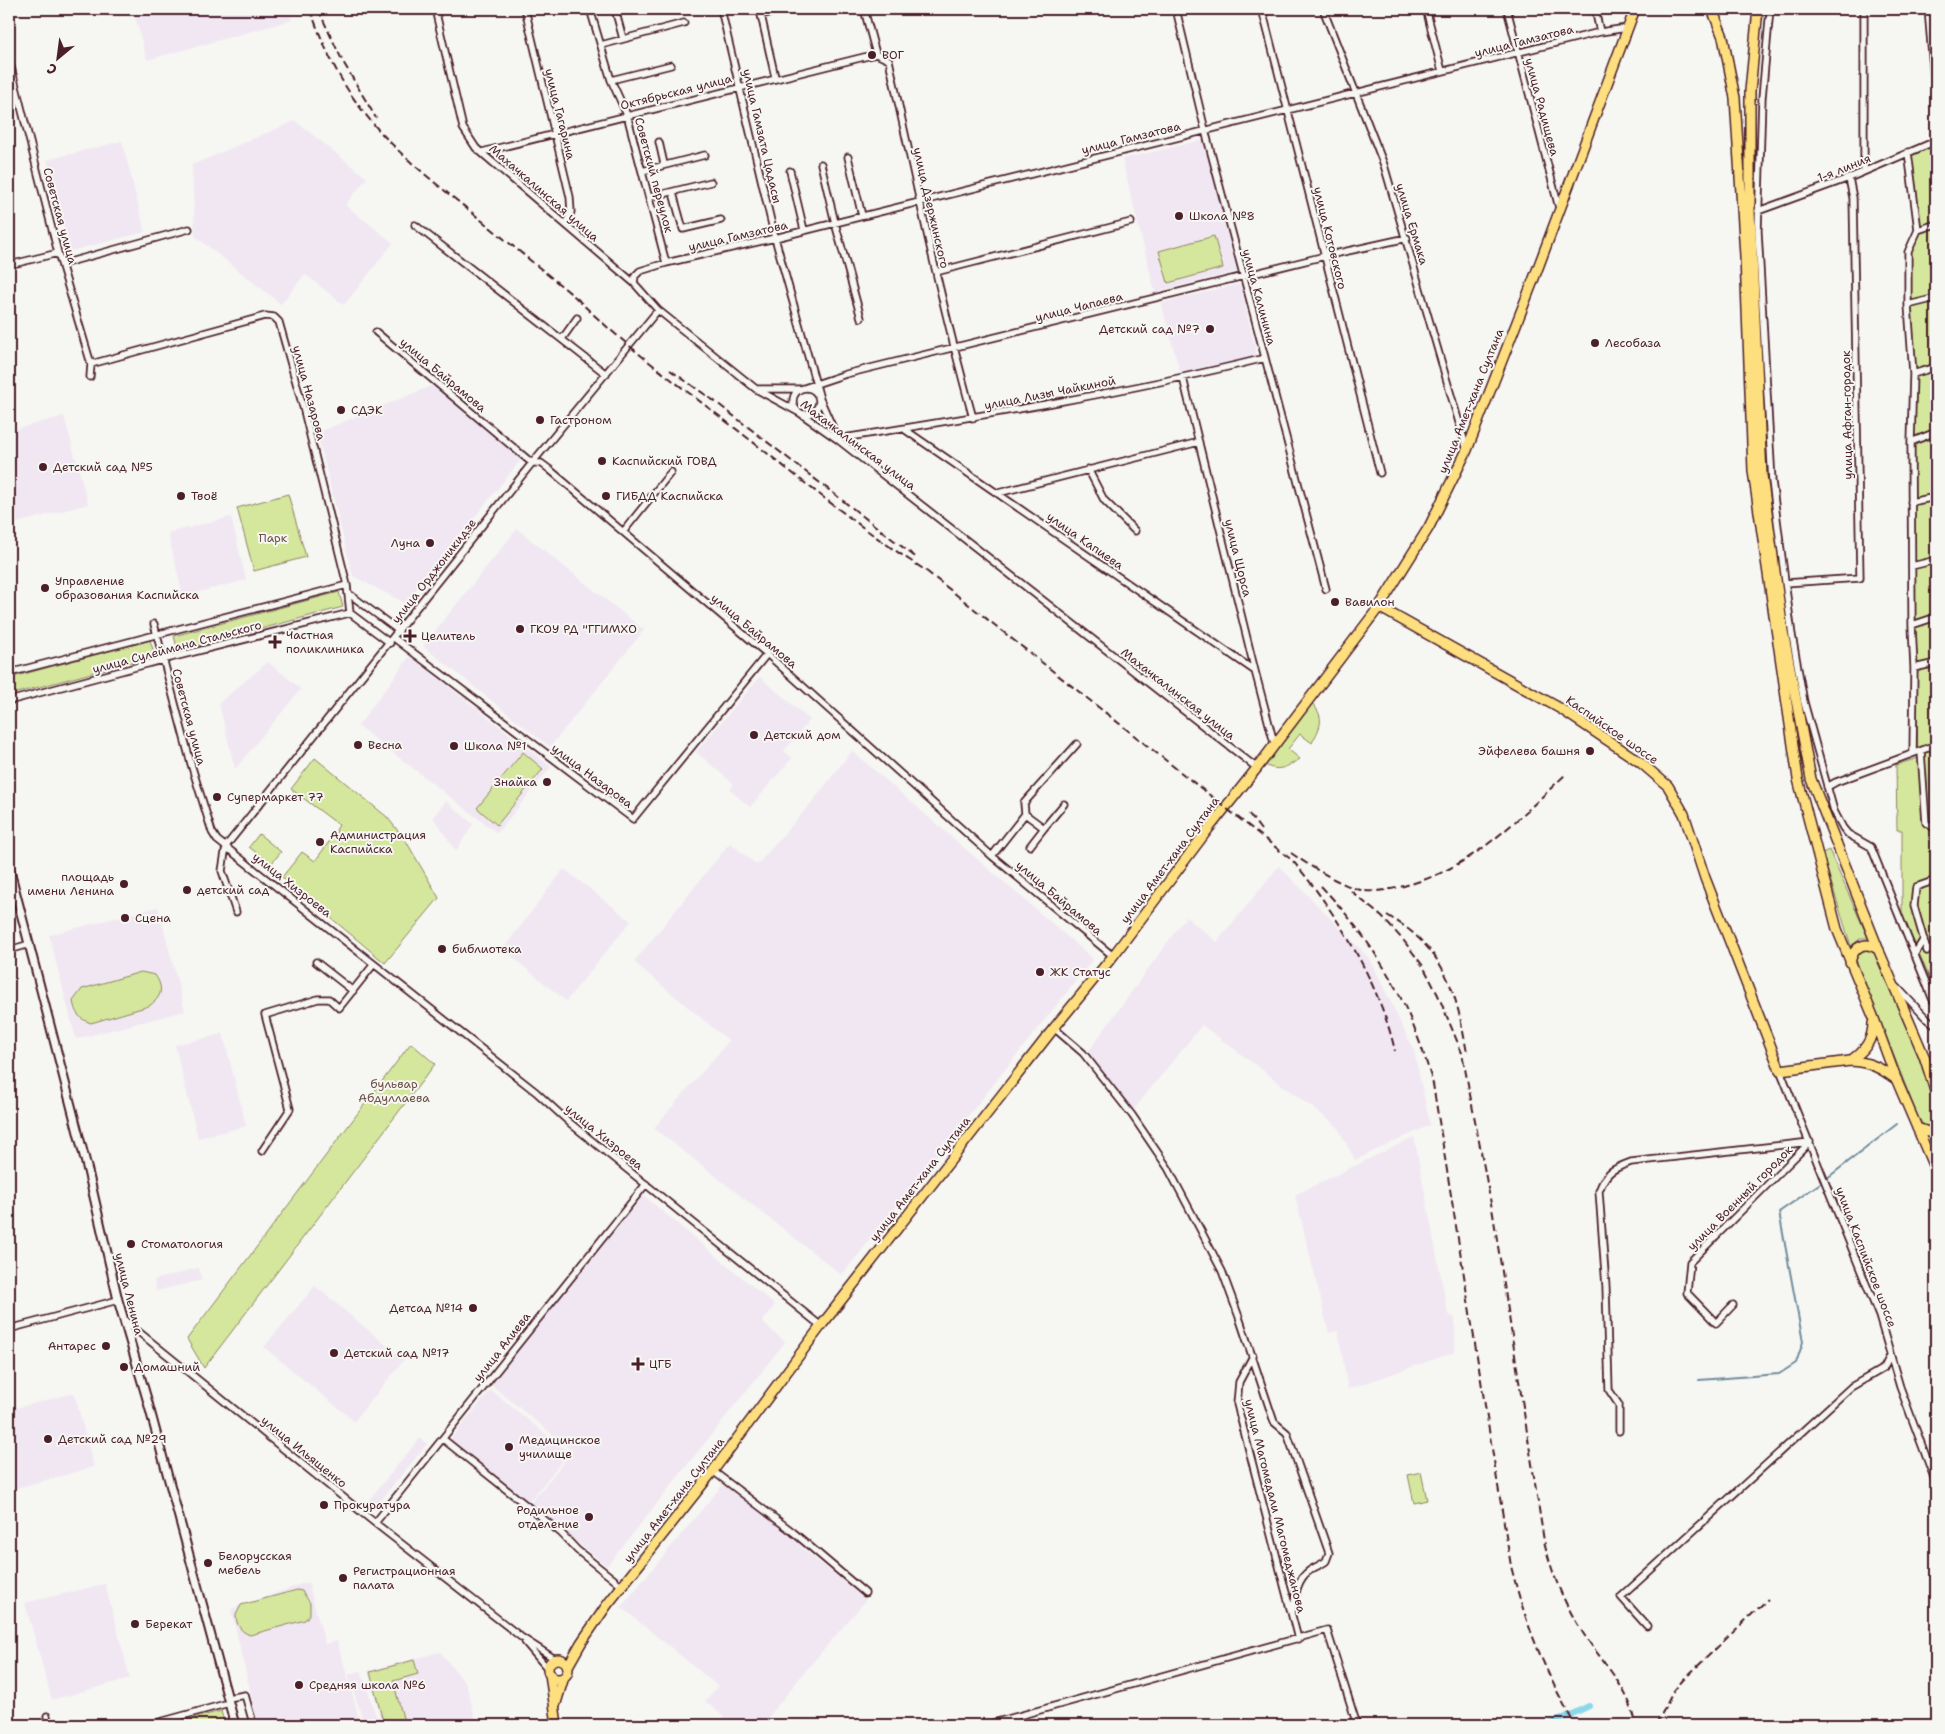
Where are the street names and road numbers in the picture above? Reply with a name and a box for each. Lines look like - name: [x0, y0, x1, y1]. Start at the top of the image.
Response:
- street label: улица Гамзатова: [1473, 21, 1576, 61]
- street label: улица Радищева: [1521, 56, 1563, 158]
- street label: улица Гагарина: [541, 67, 579, 162]
- street label: улица Гамзата Цадасы: [739, 67, 785, 205]
- street label: Октябрьская улица: [619, 70, 734, 114]
- street label: Советский переулок: [631, 116, 677, 235]
- street label: улица Гамзатова: [1080, 118, 1183, 158]
- street label: Махачкалинская улица: [486, 141, 603, 246]
- street label: улица Дзержинского: [909, 146, 953, 270]
- street label: 1-я линия: [1815, 150, 1873, 186]
- street label: Советская улица: [39, 166, 81, 267]
- street label: улица Ермака: [1392, 181, 1432, 267]
- street label: улица Котовского: [1310, 185, 1350, 291]
- street label: улица Гамзатова: [687, 217, 790, 255]
- street label: улица Калинина: [1238, 247, 1280, 347]
- street label: улица Чапаева: [1034, 288, 1125, 326]
- street label: улица Амет-хана Султана: [1435, 326, 1508, 476]
- street label: улица Байрамова: [397, 334, 490, 416]
- street label: улица Назарова: [289, 344, 330, 443]
- street label: улица Афган-городок: [1838, 350, 1856, 480]
- street label: улица Лизы Чайкиной: [983, 372, 1117, 414]
- street label: Махачкалинская улица: [797, 396, 919, 494]
- street label: улица Капиева: [1043, 509, 1127, 574]
- street label: улица Орджоникидзе: [388, 515, 480, 627]
- street label: улица Щорса: [1221, 517, 1256, 599]
- street label: улица Байрамова: [708, 590, 801, 672]
- street label: улица Сулеймана Стальского: [91, 617, 263, 677]
- street label: Махачкалинская улица: [1118, 644, 1239, 744]
- street label: Советская улица: [168, 667, 210, 768]
- street label: Каспийское шоссе: [1563, 692, 1661, 768]
- street label: улица Назарова: [548, 740, 636, 812]
- street label: улица Амет-хана Султана: [1117, 793, 1223, 927]
- street label: улица Хизроева: [249, 849, 335, 921]
- street label: улица Байрамова: [1013, 857, 1106, 939]
- street label: улица Хизроева: [562, 1100, 647, 1174]
- street label: улица Амет-хана Султана: [866, 1113, 974, 1245]
- street label: улица Военный городок: [1684, 1141, 1797, 1254]
- street label: улица Каспийское шоссе: [1832, 1184, 1900, 1330]
- street label: улица Ленина: [111, 1251, 147, 1337]
- street label: улица Алиева: [470, 1309, 534, 1385]
- street label: улица Магомедали Магомеджановa: [1241, 1397, 1309, 1615]
- street label: улица Ильященко: [258, 1412, 350, 1492]
- street label: улица Амет-хана Султана: [620, 1434, 728, 1566]

